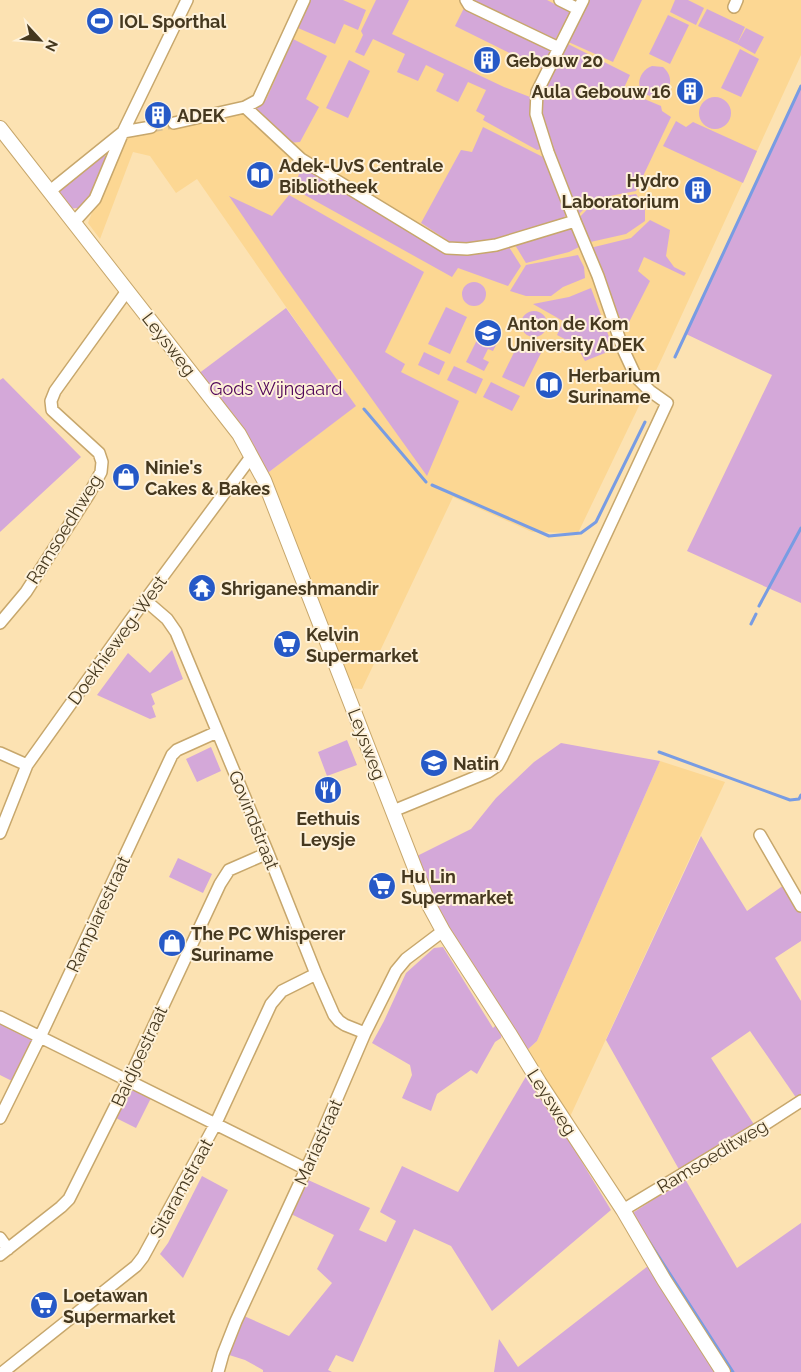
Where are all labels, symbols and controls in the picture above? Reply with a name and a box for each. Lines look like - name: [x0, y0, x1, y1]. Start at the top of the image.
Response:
- sports icon: IOL Sporthal: [85, 6, 115, 36]
- place label: IOL Sporthal: [119, 11, 226, 32]
- north arrow: [15, 15, 65, 65]
- text: N: [42, 37, 61, 54]
- building icon: Gebouw 20: [472, 45, 502, 75]
- place label: Gebouw 20: [506, 50, 603, 71]
- building icon: Aula Gebouw 16: [675, 76, 705, 106]
- place label: Aula Gebouw 16: [532, 81, 671, 102]
- building icon: ADEK: [143, 100, 173, 130]
- place label: ADEK: [177, 105, 226, 126]
- place label: Adek-UvS Centrale Bibliotheek: [279, 155, 443, 197]
- library icon: Adek-UvS Centrale Bibliotheek: [245, 160, 275, 190]
- place label: Hydro Laboratorium: [562, 170, 679, 212]
- building icon: Hydro Laboratorium: [683, 175, 713, 205]
- street label: Leysweg: [138, 308, 200, 380]
- place label: Anton de Kom University ADEK: [507, 313, 645, 355]
- school or university icon: Anton de Kom University ADEK: [473, 318, 503, 348]
- place label: Herbarium Suriname: [568, 365, 660, 407]
- library icon: Herbarium Suriname: [534, 370, 564, 400]
- park label: Gods Wijngaard: [210, 378, 342, 399]
- place label: Ninie's Cakes & Bakes: [145, 457, 270, 499]
- shop icon: Ninie's Cakes & Bakes: [111, 462, 141, 492]
- street label: Ramsoedhweg: [22, 470, 106, 588]
- street label: Doekhieweg-West: [63, 571, 171, 709]
- temple icon: Shriganeshmandir: [187, 573, 217, 603]
- place label: Shriganeshmandir: [221, 578, 379, 599]
- place label: Kelvin Supermarket: [306, 624, 419, 666]
- supermarket icon: Kelvin Supermarket: [272, 629, 302, 659]
- street label: Leysweg: [344, 705, 390, 783]
- school or university icon: Natin: [419, 748, 449, 778]
- place label: Natin: [453, 753, 499, 774]
- street label: Govindstraat: [225, 767, 283, 873]
- restaurant icon: Eethuis Leysje: [313, 775, 343, 805]
- place label: Eethuis Leysje: [296, 808, 360, 850]
- street label: Rampiarestraat: [62, 852, 134, 976]
- place label: Hu Lin Supermarket: [401, 866, 514, 908]
- supermarket icon: Hu Lin Supermarket: [367, 871, 397, 901]
- place label: The PC Whisperer Suriname: [191, 923, 345, 965]
- shop icon: The PC Whisperer Suriname: [157, 928, 187, 958]
- street label: Baidjoestraat: [106, 1002, 172, 1110]
- street label: Leysweg: [523, 1065, 581, 1139]
- street label: Mariastraat: [290, 1096, 346, 1188]
- street label: Ramsoeditweg: [653, 1115, 771, 1197]
- street label: Sitaramstraat: [145, 1135, 217, 1241]
- place label: Loetawan Supermarket: [63, 1285, 176, 1327]
- supermarket icon: Loetawan Supermarket: [29, 1290, 59, 1320]

